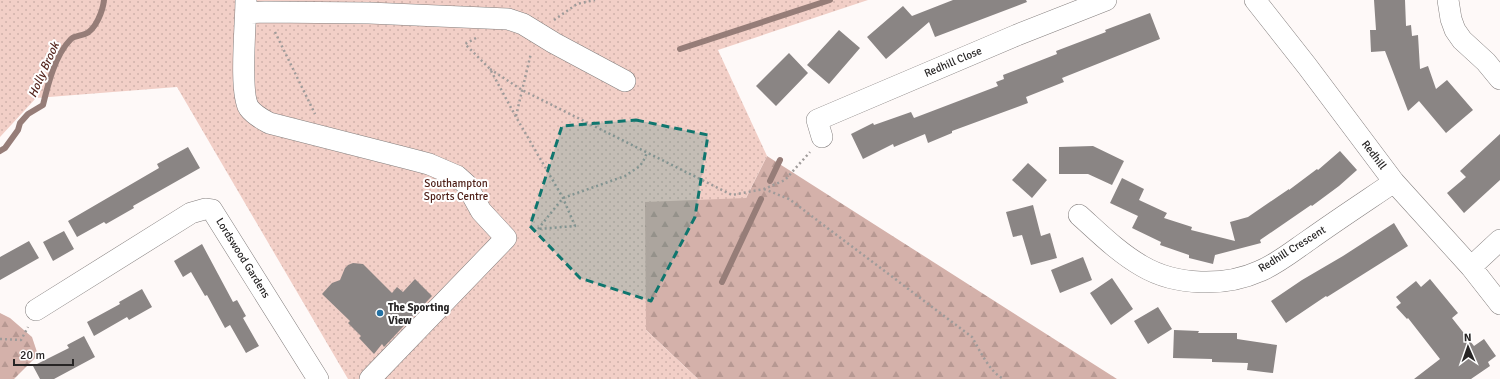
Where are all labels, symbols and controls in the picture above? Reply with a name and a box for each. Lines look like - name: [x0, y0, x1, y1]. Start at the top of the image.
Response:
- water label: Holly Brook: [25, 39, 63, 100]
- street label: Redhill Close: [922, 44, 984, 80]
- street label: Redhill: [1359, 138, 1389, 172]
- park label: Southampton Sports Centre: [424, 177, 488, 203]
- street label: Lordswood Gardens: [213, 216, 273, 301]
- street label: Redhill Crescent: [1256, 223, 1328, 275]
- place label: The Sporting View: [388, 301, 449, 327]
- marker: The Sporting View: [375, 308, 385, 318]
- north arrow: [1448, 327, 1488, 367]
- text: N: [1464, 331, 1472, 344]
- scale bar: [14, 341, 73, 367]
- text: 20 m: [20, 348, 45, 363]

